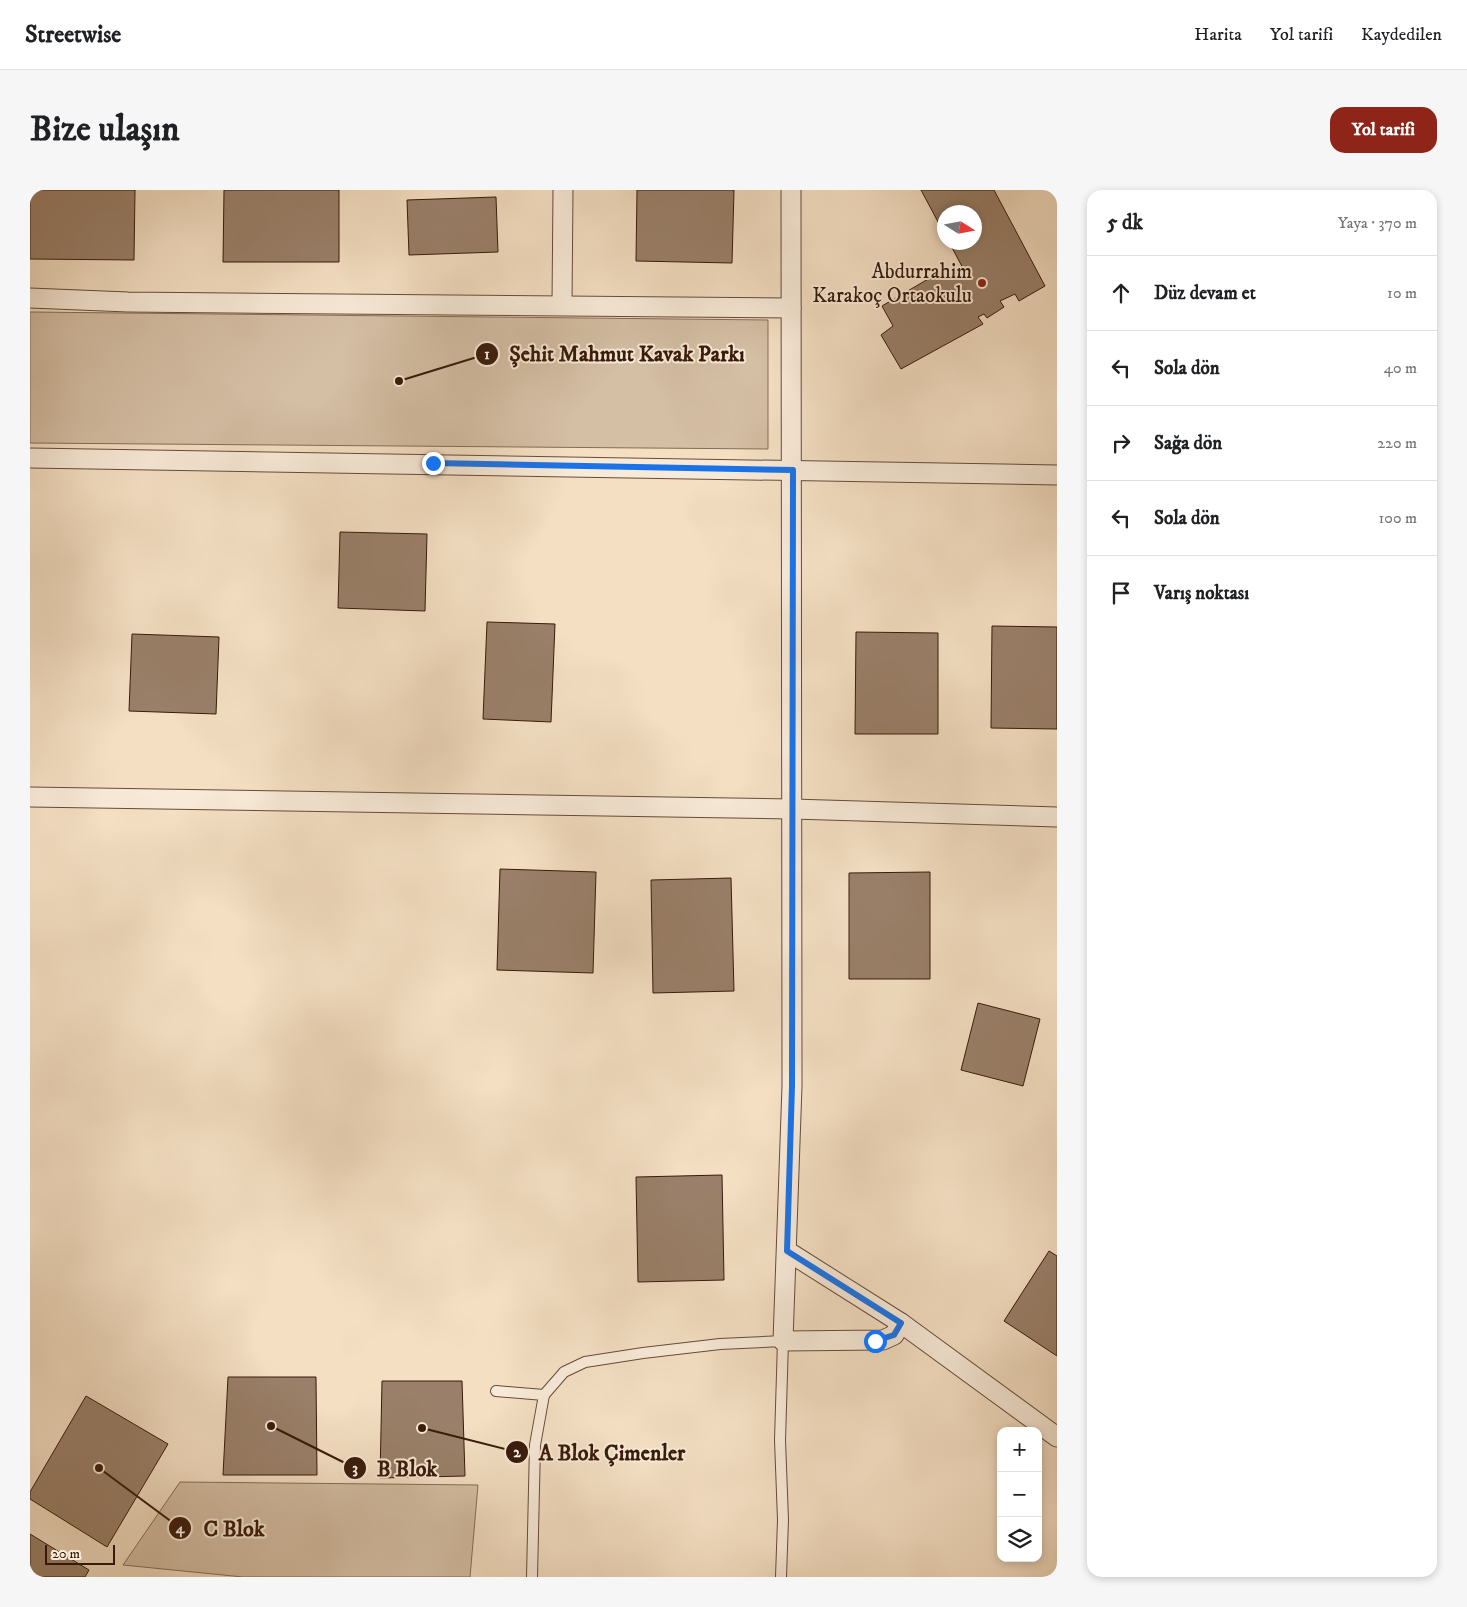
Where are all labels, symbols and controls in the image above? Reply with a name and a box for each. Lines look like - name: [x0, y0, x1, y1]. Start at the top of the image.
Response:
- text: Streetwise: [25, 20, 121, 50]
- text: Harita: [1194, 24, 1242, 46]
- text: Yol tarifi: [1270, 24, 1333, 46]
- text: Kaydedilen: [1361, 24, 1442, 46]
- button: Yol tarifi: [1330, 107, 1437, 153]
- text: Bize ulaşın: [30, 108, 180, 152]
- north arrow: [937, 205, 982, 250]
- text: 5 dk: [1107, 210, 1143, 236]
- text: Yaya · 370 m: [1338, 213, 1417, 233]
- place label: Abdurrahim Karakoç Ortaokulu: [812, 259, 972, 309]
- marker: Abdurrahim Karakoç Ortaokulu: [976, 277, 988, 289]
- icon: ahead: [1107, 279, 1135, 307]
- text: Düz devam et: [1154, 282, 1256, 305]
- text: 10 m: [1387, 283, 1417, 303]
- callout: Şehit Mahmut Kavak Parkı: [474, 335, 755, 372]
- text: Şehit Mahmut Kavak Parkı: [509, 341, 745, 368]
- text: 1: [484, 345, 490, 364]
- icon: left: [1107, 354, 1135, 382]
- text: Sola dön: [1154, 357, 1220, 380]
- text: 40 m: [1384, 358, 1417, 378]
- icon: right: [1107, 429, 1135, 457]
- text: Sağa dön: [1154, 432, 1222, 455]
- text: 220 m: [1377, 433, 1417, 453]
- route end: [422, 452, 445, 475]
- icon: left: [1107, 504, 1135, 532]
- text: Sola dön: [1154, 507, 1220, 530]
- text: 100 m: [1379, 508, 1417, 528]
- icon: arrive: [1107, 579, 1135, 607]
- text: Varış noktası: [1154, 582, 1249, 605]
- route start: [864, 1330, 887, 1353]
- map controls: [997, 1427, 1042, 1562]
- button: +: [997, 1427, 1042, 1472]
- callout: A Blok Çimenler: [504, 1434, 696, 1471]
- text: A Blok Çimenler: [538, 1440, 686, 1467]
- text: 2: [513, 1443, 521, 1462]
- callout: B Blok: [342, 1449, 448, 1486]
- text: B Blok: [377, 1456, 438, 1483]
- text: 3: [352, 1459, 358, 1478]
- button: −: [997, 1472, 1042, 1517]
- callout: C Blok: [168, 1510, 274, 1547]
- text: C Blok: [203, 1516, 266, 1543]
- button: layers: [997, 1517, 1042, 1562]
- text: 4: [175, 1519, 186, 1538]
- scale bar: [45, 1542, 115, 1565]
- text: 20 m: [52, 1545, 80, 1563]

